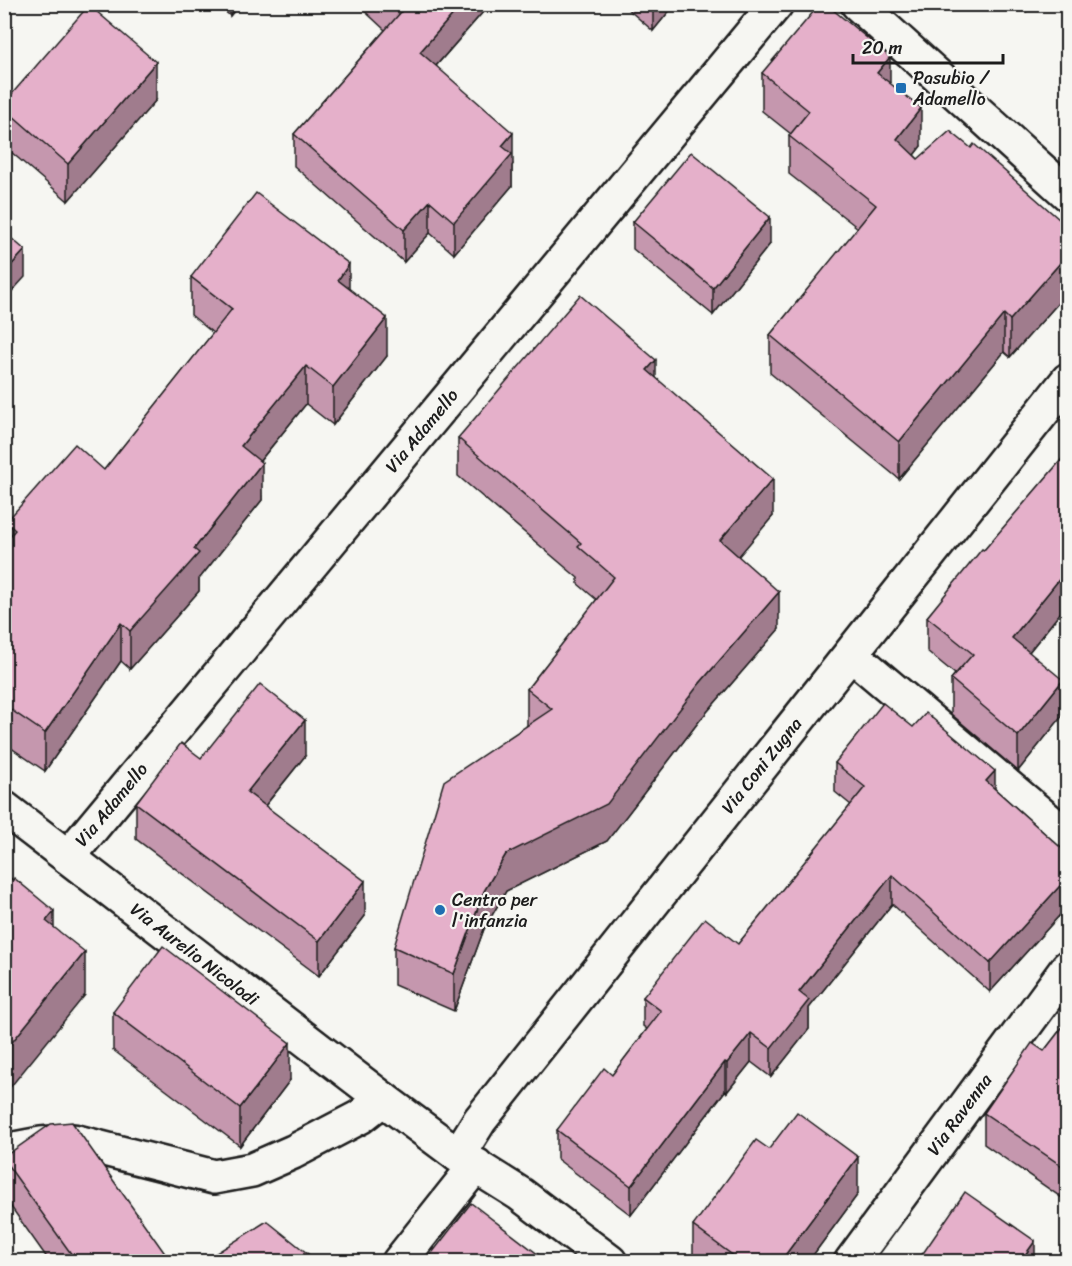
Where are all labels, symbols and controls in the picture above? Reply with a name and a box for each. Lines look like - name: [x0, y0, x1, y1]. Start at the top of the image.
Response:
- scale bar: [853, 27, 1003, 65]
- text: 20 m: [862, 32, 902, 64]
- place label: Pasubio / Adamello: [912, 62, 990, 115]
- marker: Pasubio / Adamello: [894, 81, 908, 95]
- street label: Via Adamello: [377, 381, 467, 480]
- street label: Via Coni Zugna: [713, 710, 810, 821]
- street label: Via Adamello: [66, 755, 156, 854]
- place label: Centro per l'infanzia: [452, 884, 538, 937]
- street label: Via Aurelio Nicolodi: [123, 894, 267, 1015]
- marker: Centro per l'infanzia: [433, 903, 447, 917]
- street label: Via Ravenna: [918, 1066, 1001, 1163]

